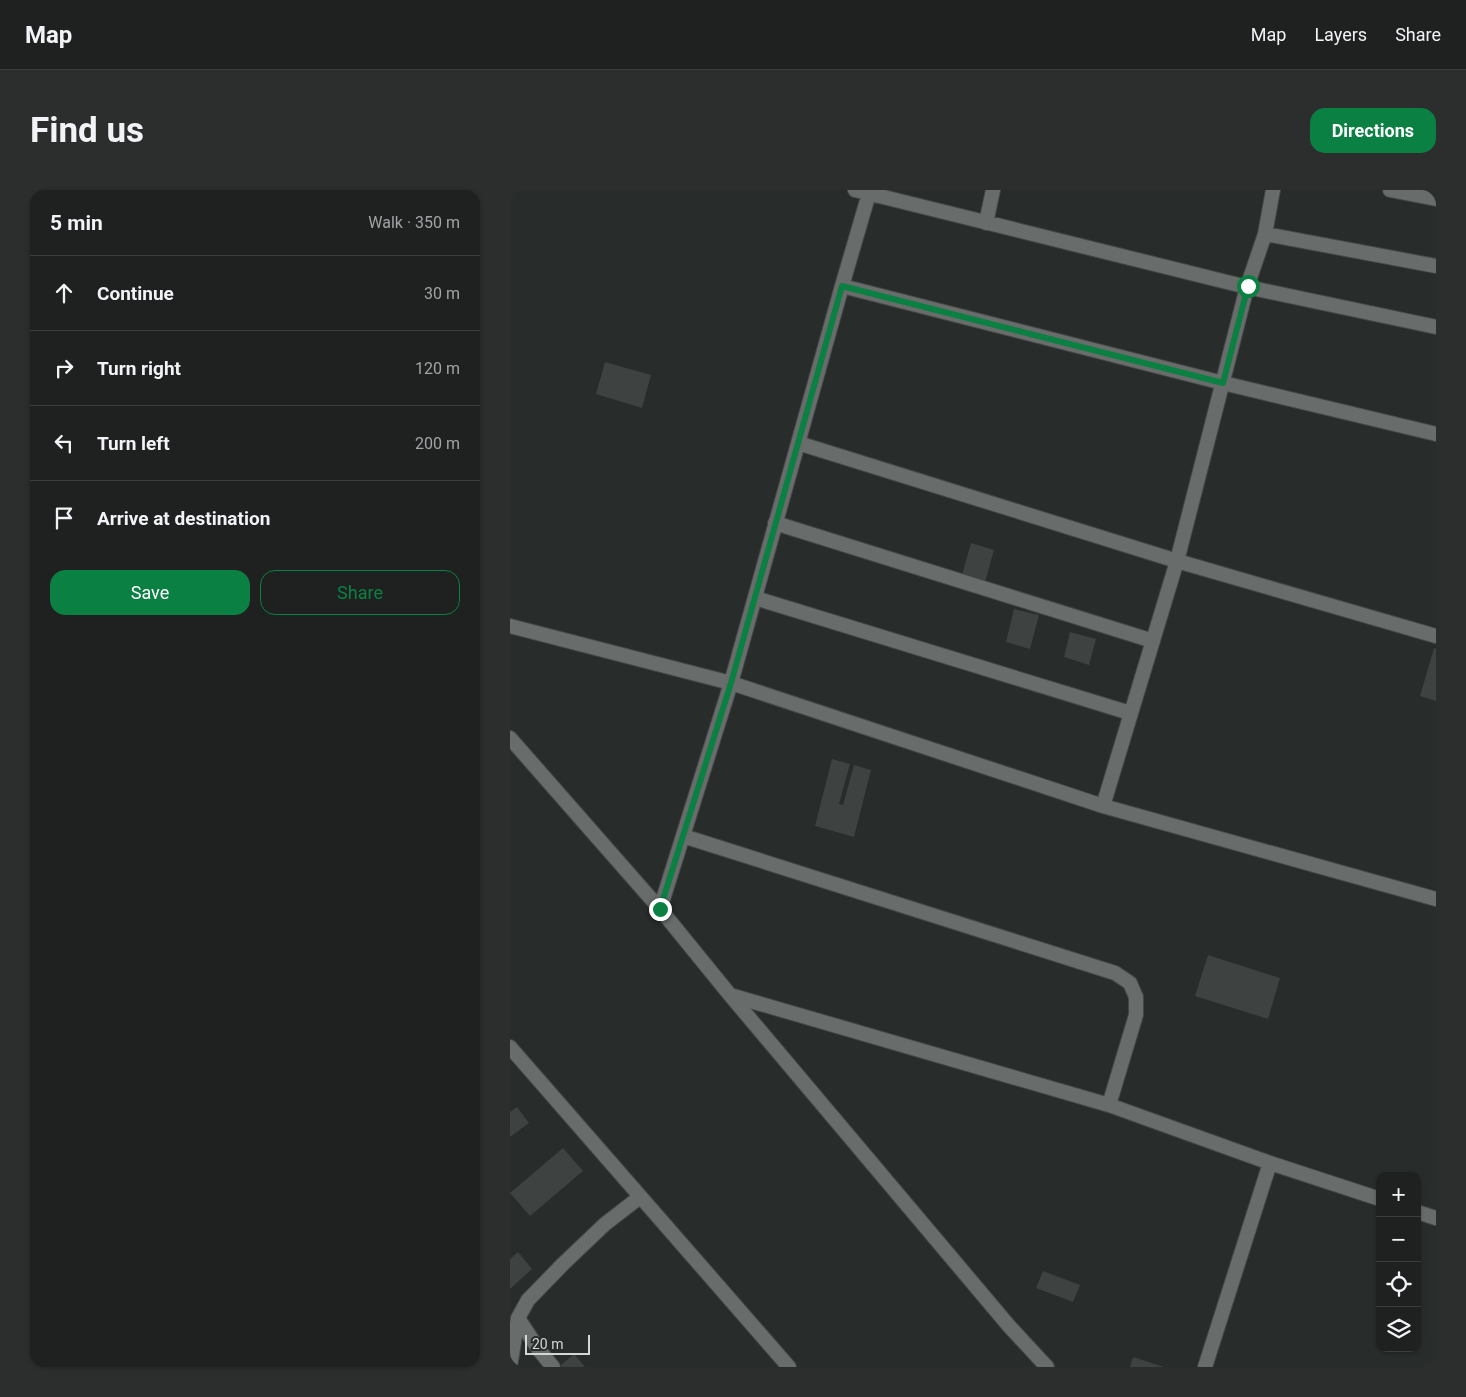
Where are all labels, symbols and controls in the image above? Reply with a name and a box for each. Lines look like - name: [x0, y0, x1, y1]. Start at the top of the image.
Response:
- text: Map: [25, 21, 72, 49]
- text: Map: [1251, 24, 1286, 45]
- text: Layers: [1314, 24, 1367, 45]
- text: Share: [1395, 24, 1441, 45]
- button: Directions: [1310, 108, 1436, 153]
- text: Find us: [30, 110, 144, 151]
- text: 5 min: [50, 211, 103, 235]
- text: Walk · 350 m: [368, 213, 460, 232]
- route start: [1237, 275, 1260, 298]
- icon: ahead: [50, 279, 78, 307]
- text: Continue: [97, 282, 174, 305]
- text: 30 m: [424, 284, 460, 303]
- icon: right: [50, 354, 78, 382]
- text: Turn right: [97, 357, 181, 380]
- text: 120 m: [415, 359, 460, 378]
- icon: left: [50, 429, 78, 457]
- text: Turn left: [97, 432, 170, 455]
- text: 200 m: [415, 434, 460, 453]
- icon: arrive: [50, 504, 78, 532]
- text: Arrive at destination: [97, 507, 270, 530]
- button: Save: [50, 570, 250, 615]
- button: Share: [260, 570, 460, 615]
- route end: [649, 898, 672, 921]
- map controls: [1376, 1172, 1421, 1352]
- button: +: [1376, 1172, 1421, 1217]
- button: −: [1376, 1217, 1421, 1262]
- button: locate: [1376, 1262, 1421, 1307]
- button: layers: [1376, 1307, 1421, 1352]
- scale bar: [525, 1332, 590, 1355]
- text: 20 m: [532, 1336, 564, 1352]

